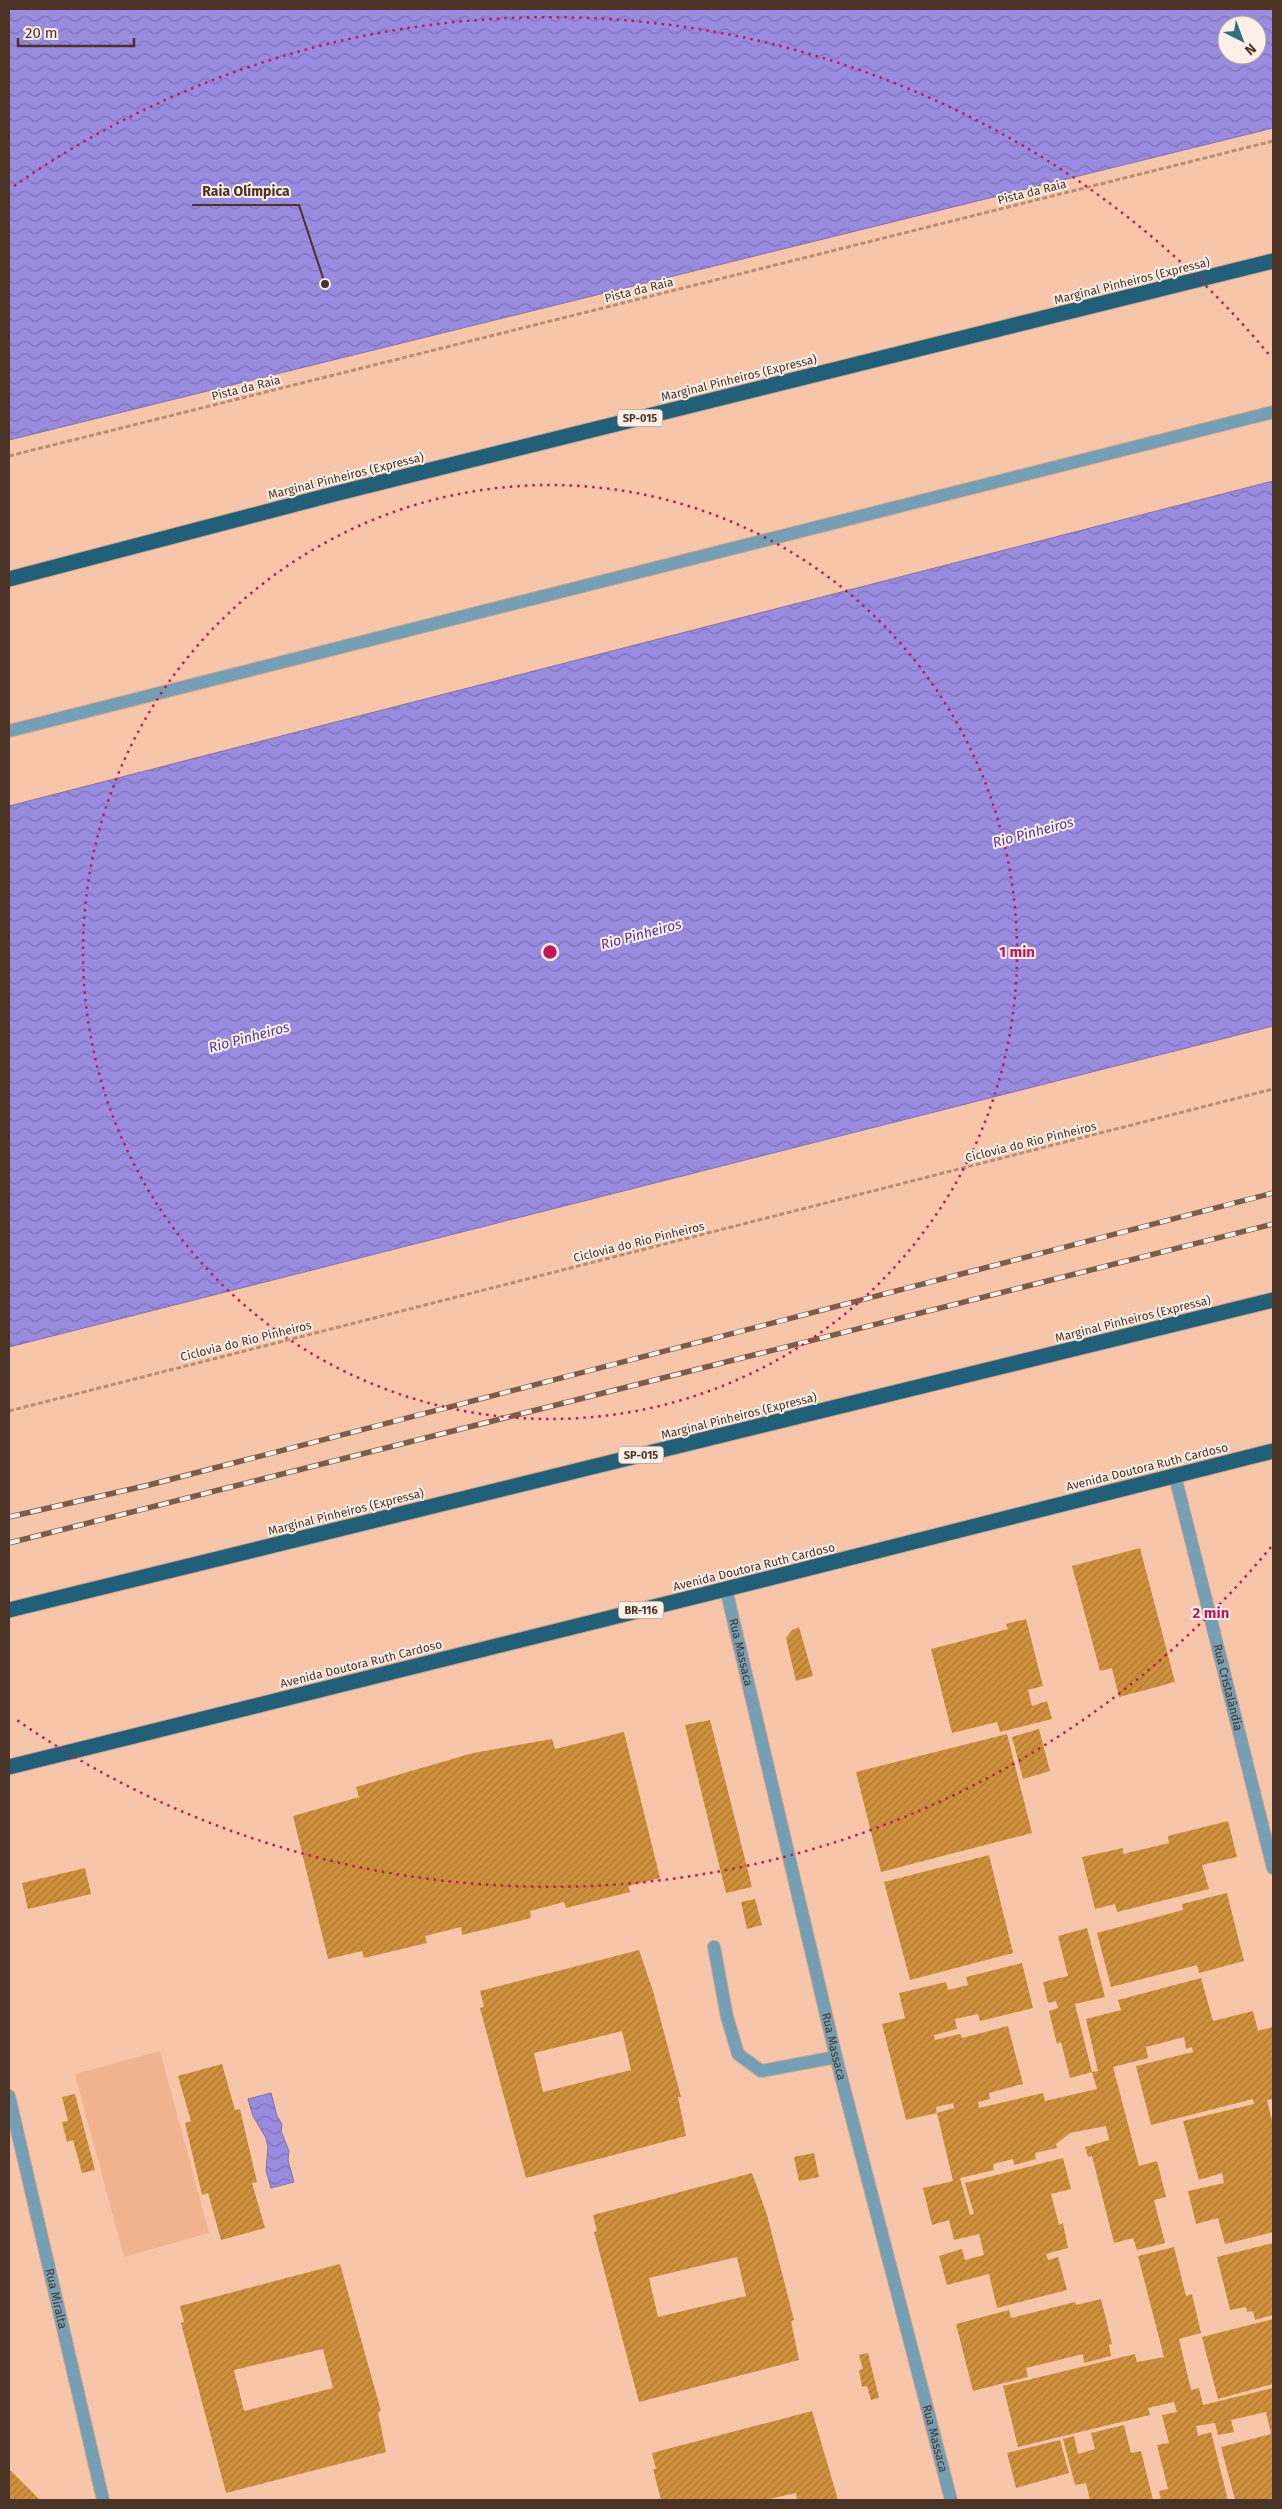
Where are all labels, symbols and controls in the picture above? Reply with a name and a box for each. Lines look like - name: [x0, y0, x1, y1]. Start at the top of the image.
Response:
- scale bar: [18, 15, 134, 47]
- north arrow: [1217, 15, 1267, 65]
- text: 20 m: [25, 24, 58, 42]
- text: N: [1241, 40, 1260, 59]
- callout: Raia Olímpica: [192, 176, 299, 205]
- street label: Pista da Raia: [996, 177, 1068, 207]
- text: Raia Olímpica: [202, 183, 290, 200]
- street label: Marginal Pinheiros (Expressa): [1053, 255, 1211, 307]
- street label: Pista da Raia: [603, 275, 675, 305]
- street label: Marginal Pinheiros (Expressa): [660, 352, 818, 404]
- street label: Pista da Raia: [210, 373, 282, 403]
- road number: SP-015: [618, 409, 662, 426]
- street label: Marginal Pinheiros (Expressa): [267, 450, 425, 502]
- water label: Rio Pinheiros: [991, 813, 1076, 851]
- water label: Rio Pinheiros: [599, 915, 684, 953]
- centre of rings: [541, 943, 559, 961]
- text: 1 min: [999, 943, 1035, 961]
- water label: Rio Pinheiros: [207, 1018, 292, 1056]
- street label: Ciclovia do Rio Pinheiros: [964, 1119, 1098, 1165]
- street label: Ciclovia do Rio Pinheiros: [572, 1219, 706, 1265]
- street label: Marginal Pinheiros (Expressa): [1054, 1293, 1212, 1345]
- street label: Ciclovia do Rio Pinheiros: [179, 1318, 313, 1364]
- street label: Marginal Pinheiros (Expressa): [660, 1390, 818, 1442]
- street label: Avenida Doutora Ruth Cardoso: [1065, 1440, 1229, 1494]
- road number: SP-015: [618, 1446, 664, 1464]
- street label: Marginal Pinheiros (Expressa): [267, 1486, 425, 1538]
- street label: Avenida Doutora Ruth Cardoso: [672, 1540, 836, 1594]
- road number: BR-116: [618, 1602, 664, 1618]
- text: 2 min: [1193, 1604, 1229, 1622]
- street label: Rua Massaca: [726, 1617, 756, 1688]
- street label: Avenida Doutora Ruth Cardoso: [279, 1637, 443, 1691]
- street label: Rua Cristalândia: [1210, 1643, 1245, 1732]
- street label: Rua Massaca: [819, 2011, 849, 2082]
- street label: Rua Miralta: [42, 2267, 70, 2330]
- street label: Rua Massaca: [920, 2403, 951, 2474]

